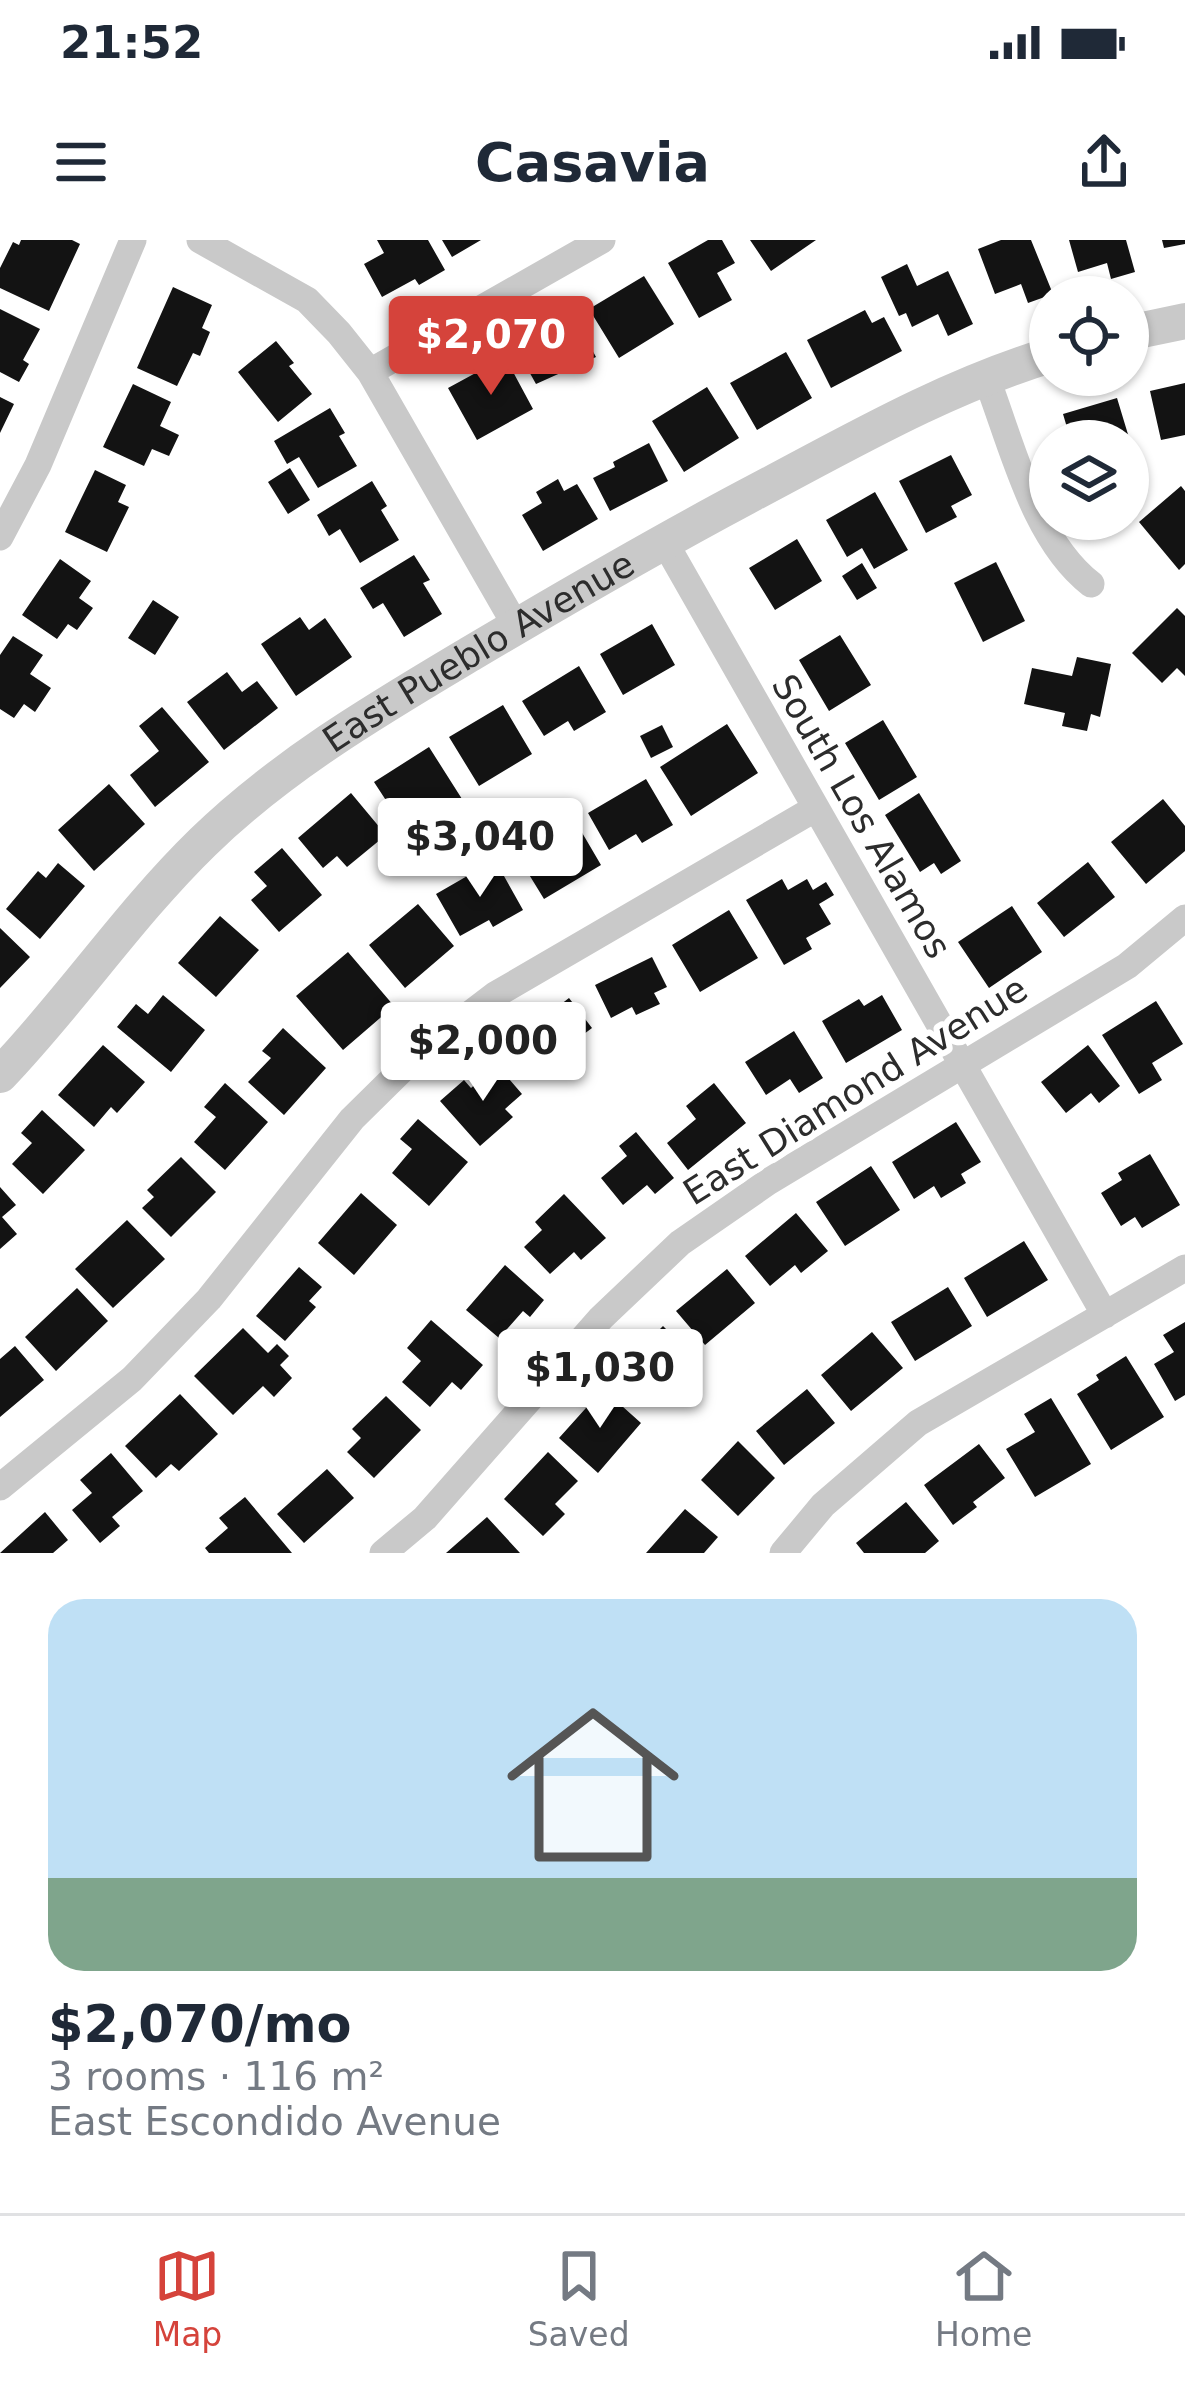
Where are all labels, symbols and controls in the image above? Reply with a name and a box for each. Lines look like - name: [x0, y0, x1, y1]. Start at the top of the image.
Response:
- text: 21:52: [60, 16, 203, 69]
- icon: menu: [48, 129, 114, 195]
- icon: share: [1071, 129, 1137, 195]
- text: Casavia: [475, 131, 710, 194]
- map controls: [1029, 276, 1149, 540]
- button: locate: [1029, 276, 1149, 396]
- pin: $2,070: [393, 296, 589, 398]
- text: $2,070: [416, 312, 566, 357]
- button: layers: [1029, 420, 1149, 540]
- street label: East Pueblo Avenue: [315, 543, 641, 761]
- street label: South Los Alamos: [764, 667, 959, 965]
- pin: $3,040: [382, 798, 578, 900]
- text: $3,040: [405, 814, 555, 859]
- street label: East Diamond Avenue: [676, 968, 1034, 1213]
- pin: $2,000: [385, 1002, 581, 1104]
- text: $2,000: [408, 1018, 558, 1063]
- pin: $1,030: [502, 1329, 698, 1431]
- text: $1,030: [525, 1345, 675, 1390]
- icon: home: [485, 1677, 701, 1893]
- text: $2,070/mo: [48, 1995, 352, 2054]
- text: 3 rooms · 116 m²: [48, 2054, 384, 2099]
- text: East Escondido Avenue: [48, 2099, 501, 2144]
- tab: Map: [153, 2243, 222, 2354]
- tab: Saved: [528, 2243, 630, 2354]
- tab: Home: [935, 2243, 1032, 2354]

